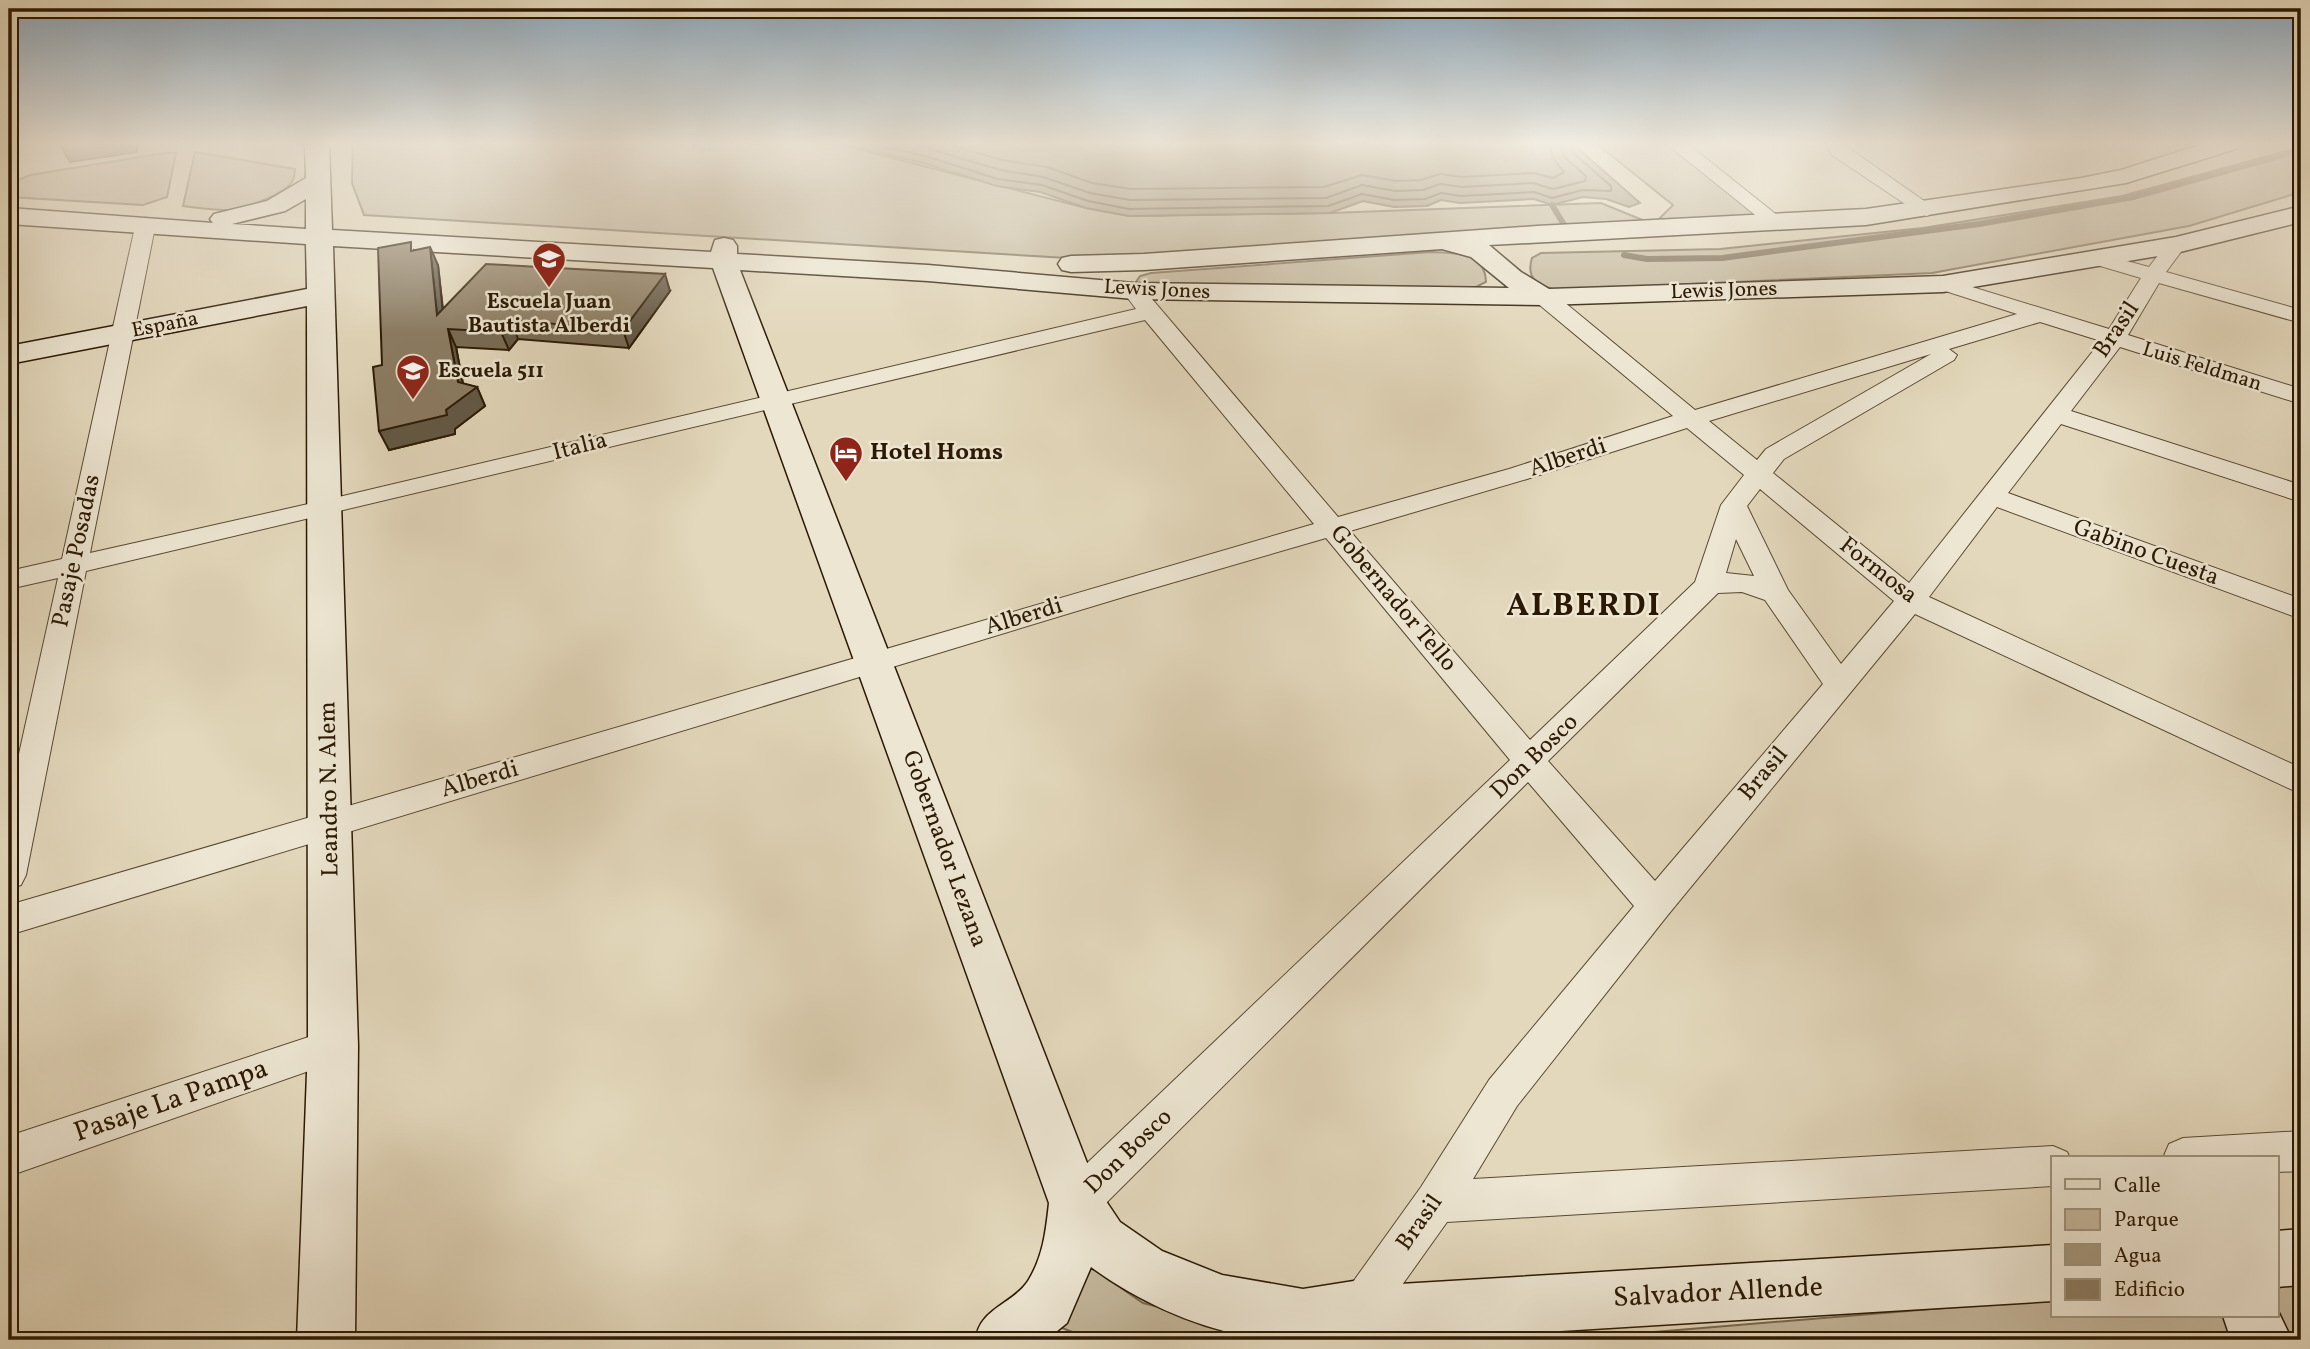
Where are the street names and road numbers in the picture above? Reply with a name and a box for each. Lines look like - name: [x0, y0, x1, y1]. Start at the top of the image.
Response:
- street label: Lewis Jones: [1103, 273, 1211, 307]
- street label: Lewis Jones: [1670, 275, 1778, 307]
- street label: Brasil: [2086, 295, 2148, 365]
- street label: España: [129, 304, 201, 346]
- street label: Luis Feldman: [2139, 335, 2265, 399]
- street label: Italia: [549, 424, 611, 470]
- street label: Alberdi: [1525, 430, 1611, 486]
- street label: Pasaje Posadas: [44, 472, 110, 630]
- street label: Gabino Cuesta: [2068, 511, 2224, 595]
- street label: Gobernador Tello: [1321, 518, 1465, 680]
- street label: Formosa: [1832, 529, 1924, 613]
- street label: Alberdi: [981, 589, 1067, 645]
- street label: Leandro N. Alem: [311, 701, 349, 877]
- street label: Don Bosco: [1483, 706, 1587, 808]
- street label: Brasil: [1731, 739, 1797, 809]
- street label: Gobernador Lezana: [893, 746, 995, 952]
- street label: Alberdi: [437, 753, 523, 807]
- street label: Pasaje La Pampa: [69, 1049, 273, 1153]
- street label: Don Bosco: [1077, 1101, 1181, 1203]
- street label: Brasil: [1388, 1188, 1452, 1258]
- street label: Salvador Allende: [1612, 1268, 1824, 1318]

